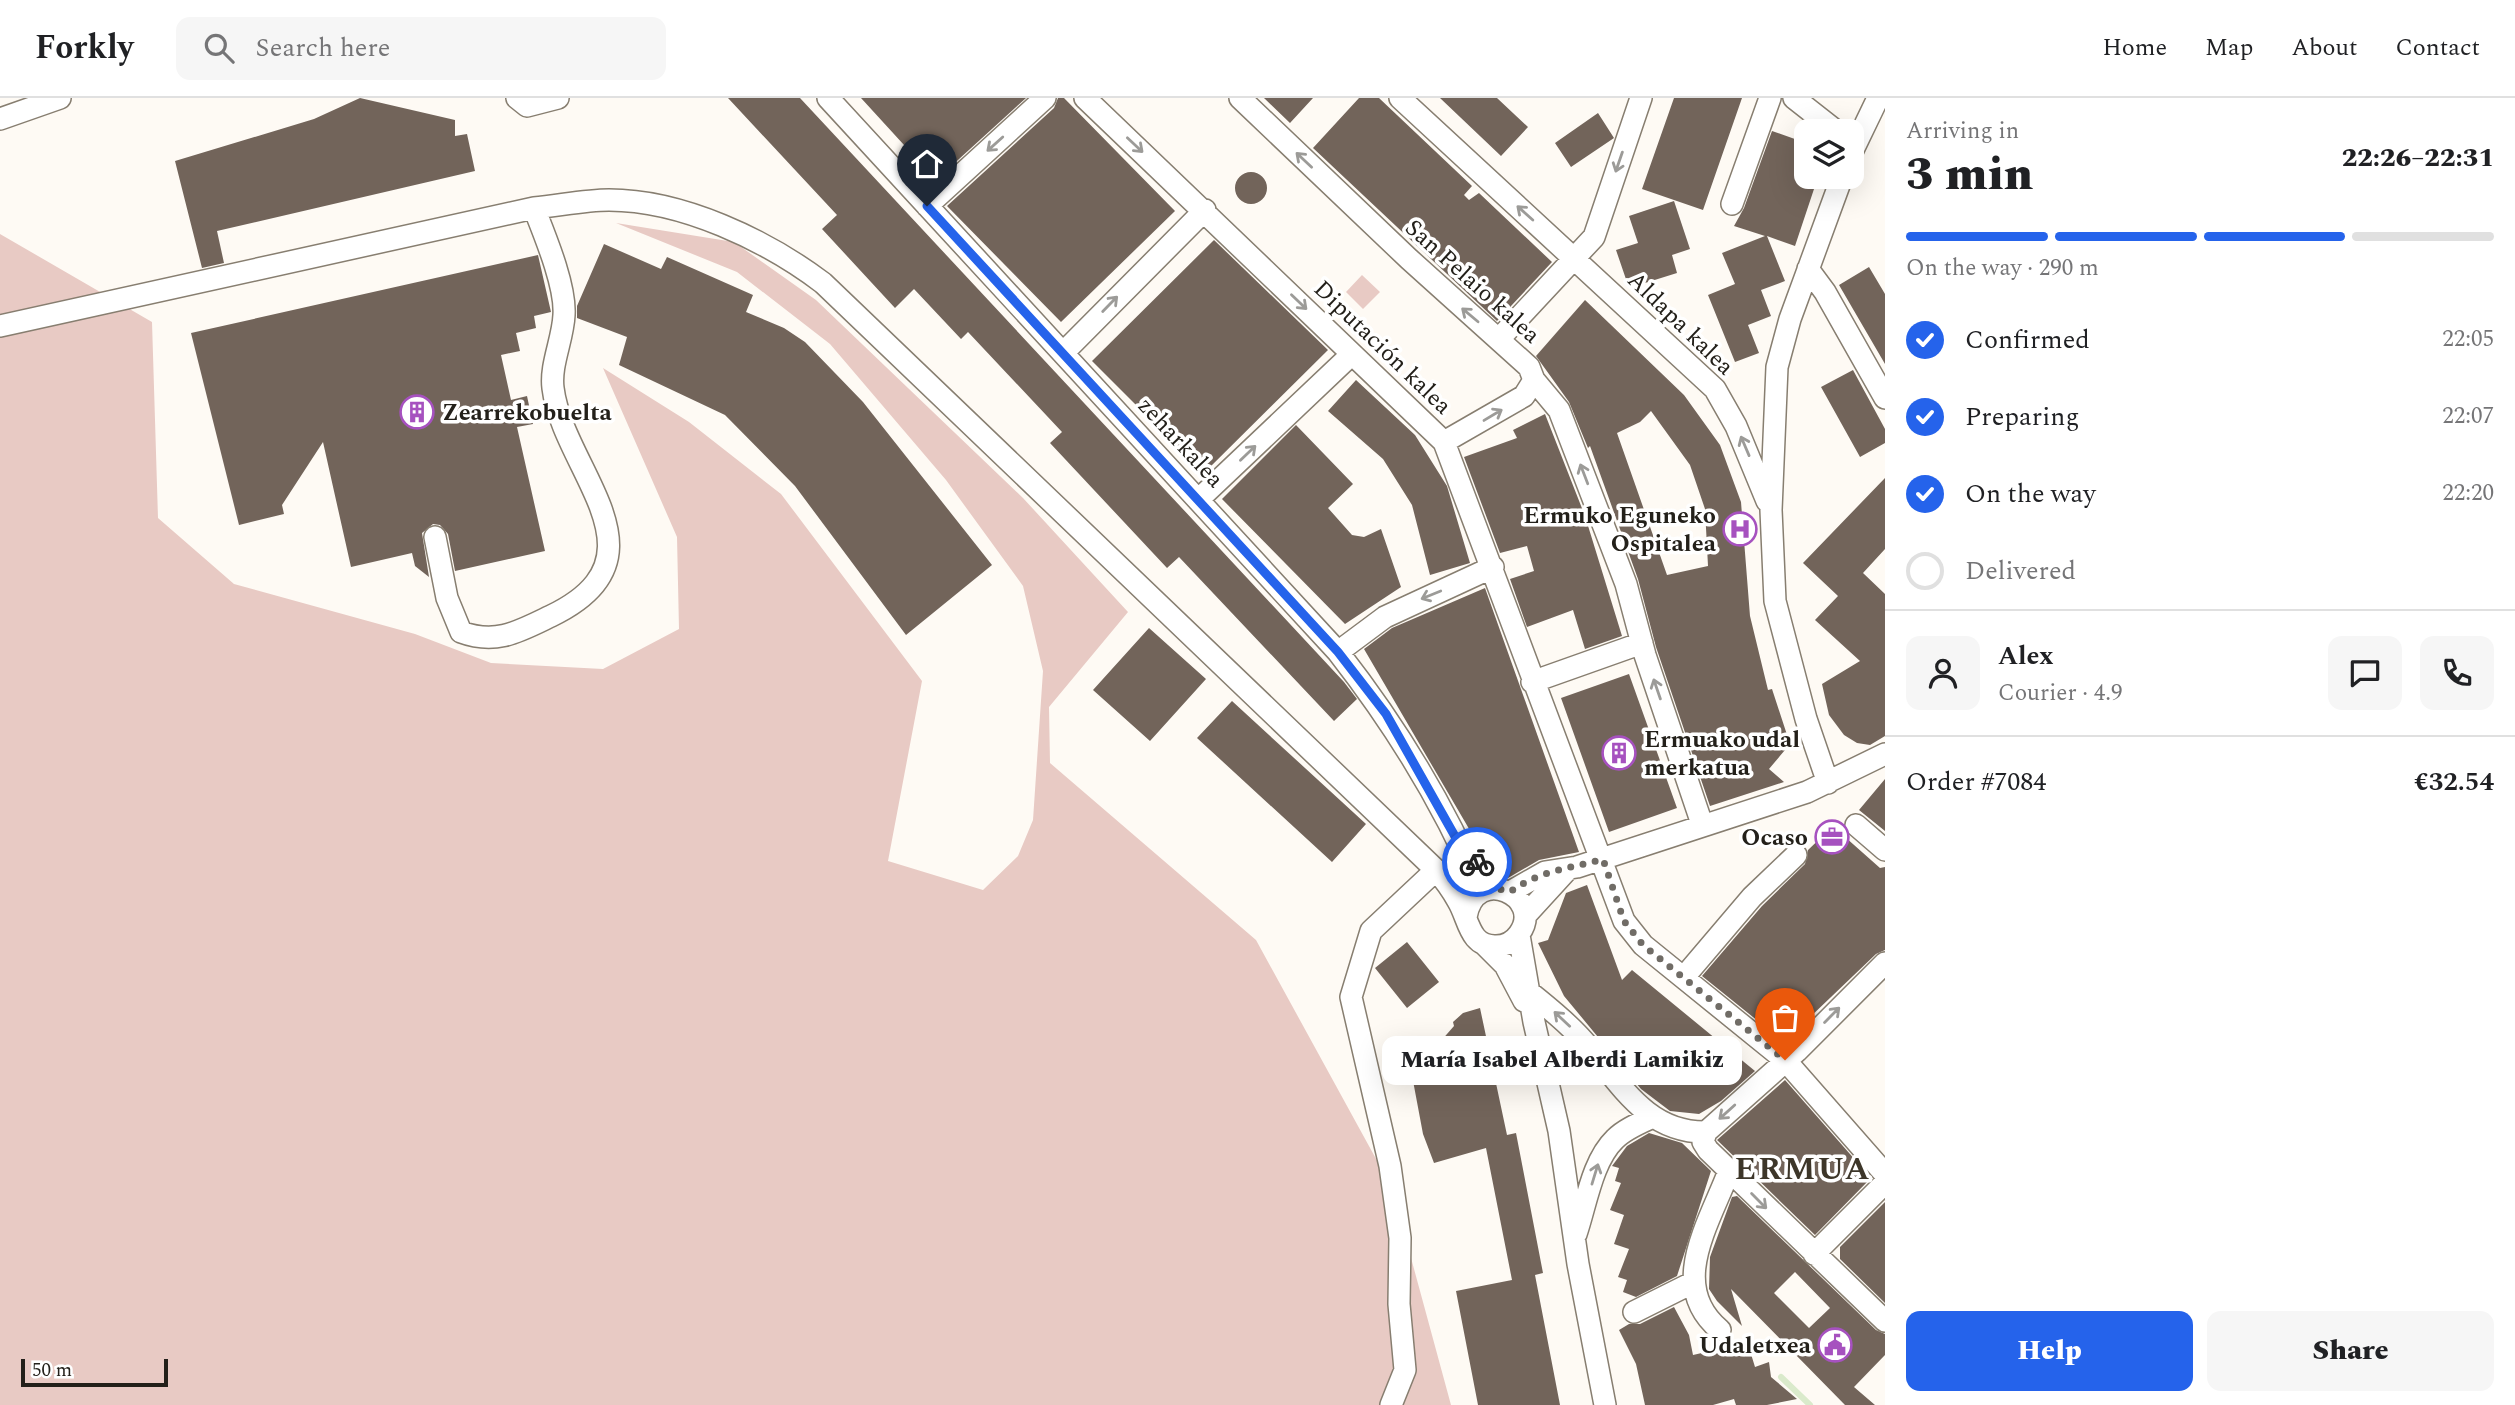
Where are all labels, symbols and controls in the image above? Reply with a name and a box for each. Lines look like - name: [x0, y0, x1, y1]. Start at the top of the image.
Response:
- search box: [176, 17, 666, 80]
- text: Forkly: [35, 23, 134, 73]
- text: Search here: [256, 28, 390, 68]
- icon: search: [200, 29, 238, 67]
- text: Home: [2102, 30, 2167, 66]
- text: Map: [2205, 30, 2253, 66]
- text: About: [2291, 30, 2357, 66]
- text: Contact: [2395, 30, 2480, 66]
- text: Arriving in: [1906, 114, 2019, 149]
- map controls: [1794, 119, 1864, 189]
- button: layers: [1794, 119, 1864, 189]
- pin: [897, 134, 957, 206]
- one-way arrow: [986, 136, 1004, 152]
- one-way arrow: [1126, 136, 1143, 153]
- text: 22:26–22:31: [2342, 138, 2494, 178]
- text: 3 min: [1906, 140, 2033, 210]
- icon: home: [908, 145, 946, 183]
- one-way arrow: [1612, 151, 1624, 173]
- one-way arrow: [1296, 152, 1313, 169]
- one-way arrow: [1516, 205, 1534, 221]
- street label: San Pelaio kalea: [1396, 211, 1548, 353]
- text: On the way · 290 m: [1906, 251, 2099, 286]
- street label: Aldapa kalea: [1619, 263, 1742, 384]
- street label: Diputación kalea: [1305, 272, 1460, 424]
- one-way arrow: [1290, 294, 1307, 311]
- one-way arrow: [1102, 296, 1119, 313]
- one-way arrow: [1462, 307, 1480, 323]
- text: Confirmed: [1965, 320, 2090, 360]
- icon: check: [1906, 321, 1944, 359]
- text: 22:05: [2442, 322, 2494, 357]
- street label: zeharkalea: [1128, 389, 1232, 497]
- building icon: Zearrekobuelta: [398, 393, 436, 431]
- place label: Zearrekobuelta: [442, 395, 612, 431]
- text: Preparing: [1965, 397, 2079, 437]
- icon: check: [1906, 398, 1944, 436]
- text: 22:07: [2442, 399, 2494, 434]
- one-way arrow: [1482, 408, 1502, 422]
- one-way arrow: [1737, 436, 1750, 458]
- one-way arrow: [1239, 445, 1256, 462]
- one-way arrow: [1576, 464, 1589, 486]
- text: On the way: [1965, 474, 2096, 514]
- icon: check: [1906, 475, 1944, 513]
- text: 22:20: [2442, 476, 2494, 511]
- place label: Ermuko Eguneko Ospitalea: [1523, 498, 1717, 562]
- hospital icon: Ermuko Eguneko Ospitalea: [1721, 510, 1759, 548]
- text: Delivered: [1965, 551, 2076, 591]
- one-way arrow: [1420, 590, 1442, 603]
- button: person: [1906, 636, 1980, 710]
- text: Alex: [1998, 636, 2053, 676]
- button: chat: [2328, 636, 2402, 710]
- button: phone: [2420, 636, 2494, 710]
- text: Courier · 4.9: [1998, 676, 2123, 711]
- one-way arrow: [1650, 679, 1662, 701]
- place label: Ermuako udal merkatua: [1644, 722, 1800, 786]
- building icon: Ermuako udal merkatua: [1600, 734, 1638, 772]
- text: Order #7084: [1906, 762, 2046, 802]
- text: €32.54: [2414, 762, 2494, 802]
- office icon: Ocaso: [1813, 818, 1851, 856]
- place label: Ocaso: [1741, 820, 1808, 856]
- courier: [1442, 827, 1512, 897]
- icon: bike: [1458, 843, 1496, 881]
- pin: [1755, 988, 1815, 1060]
- icon: bag: [1766, 999, 1804, 1037]
- one-way arrow: [1823, 1007, 1840, 1024]
- one-way arrow: [1553, 1011, 1571, 1028]
- callout: María Isabel Alberdi Lamikiz: [1382, 1035, 1743, 1084]
- text: María Isabel Alberdi Lamikiz: [1400, 1043, 1724, 1078]
- one-way arrow: [1718, 1104, 1736, 1120]
- district label: ERMUA: [1734, 1145, 1872, 1194]
- one-way arrow: [1590, 1164, 1603, 1186]
- one-way arrow: [1751, 1193, 1768, 1210]
- button: Help: [1906, 1311, 2193, 1391]
- button: Share: [2207, 1311, 2494, 1391]
- public building icon: Udaletxea: [1816, 1326, 1854, 1364]
- place label: Udaletxea: [1699, 1328, 1812, 1364]
- scale bar: [21, 1356, 168, 1388]
- text: 50 m: [32, 1356, 72, 1385]

